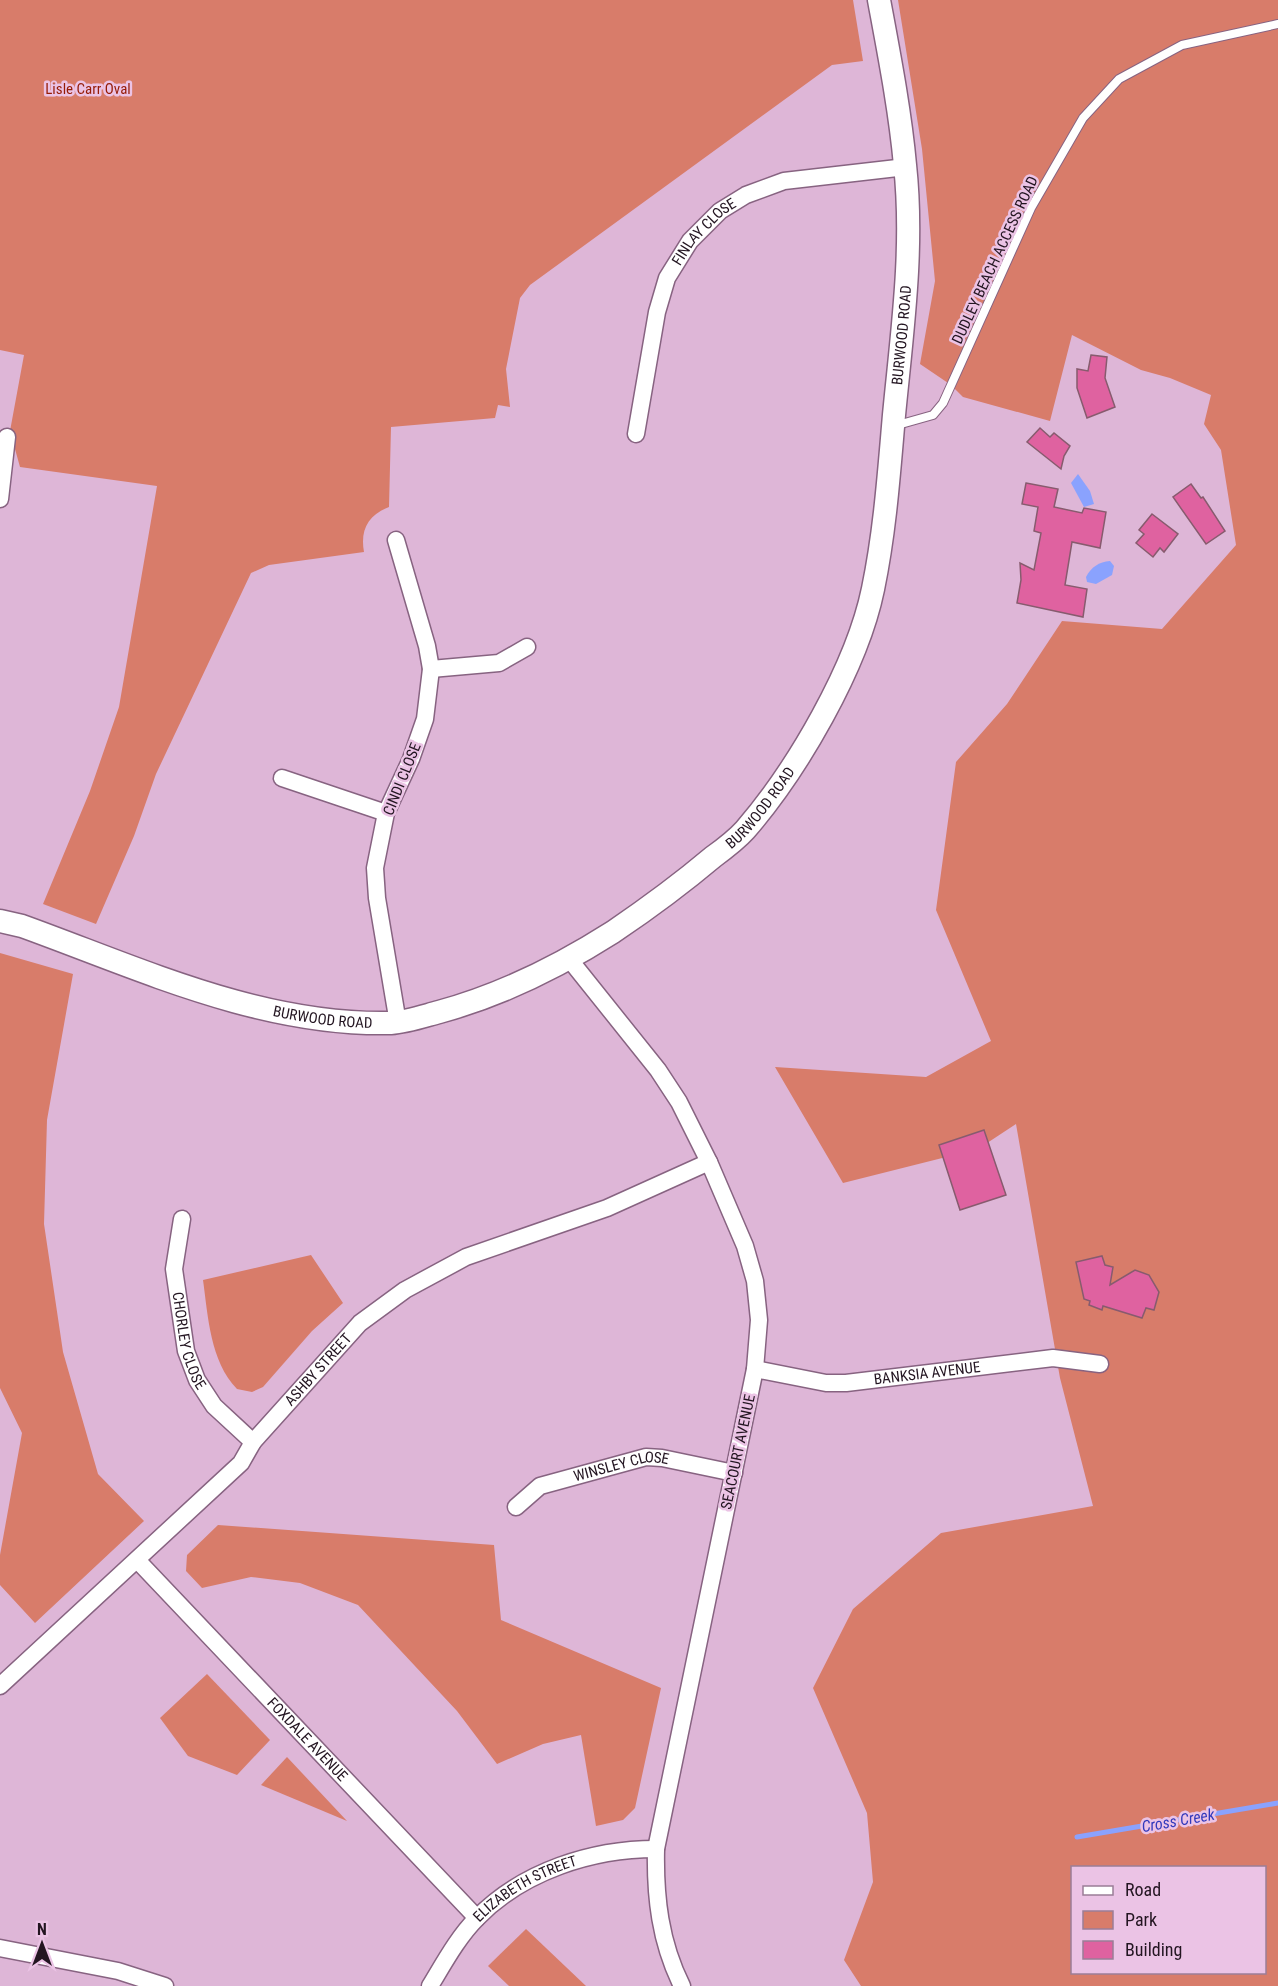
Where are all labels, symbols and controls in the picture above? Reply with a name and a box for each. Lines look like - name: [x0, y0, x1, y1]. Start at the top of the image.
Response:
- park label: Lisle Carr Oval: [45, 80, 131, 98]
- street label: DUDLEY BEACH ACCESS ROAD: [948, 173, 1042, 347]
- street label: FINLAY CLOSE: [668, 194, 739, 269]
- street label: BURWOOD ROAD: [888, 285, 915, 386]
- street label: CINDI CLOSE: [379, 740, 425, 818]
- street label: BURWOOD ROAD: [722, 764, 799, 853]
- street label: BURWOOD ROAD: [271, 1002, 373, 1032]
- street label: CHORLEY CLOSE: [168, 1291, 210, 1393]
- street label: ASHBY STREET: [281, 1329, 356, 1409]
- street label: BANKSIA AVENUE: [873, 1358, 981, 1389]
- street label: SEACOURT AVENUE: [717, 1393, 759, 1511]
- street label: WINSLEY CLOSE: [572, 1448, 671, 1485]
- street label: FOXDALE AVENUE: [263, 1694, 351, 1785]
- water label: Cross Creek: [1140, 1805, 1217, 1836]
- street label: ELIZABETH STREET: [469, 1852, 579, 1926]
- legend: [1071, 1866, 1266, 1974]
- text: Road: [1125, 1879, 1161, 1900]
- text: Park: [1125, 1909, 1157, 1930]
- north arrow: [12, 1914, 72, 1974]
- text: N: [37, 1920, 47, 1939]
- text: Building: [1125, 1939, 1182, 1960]

